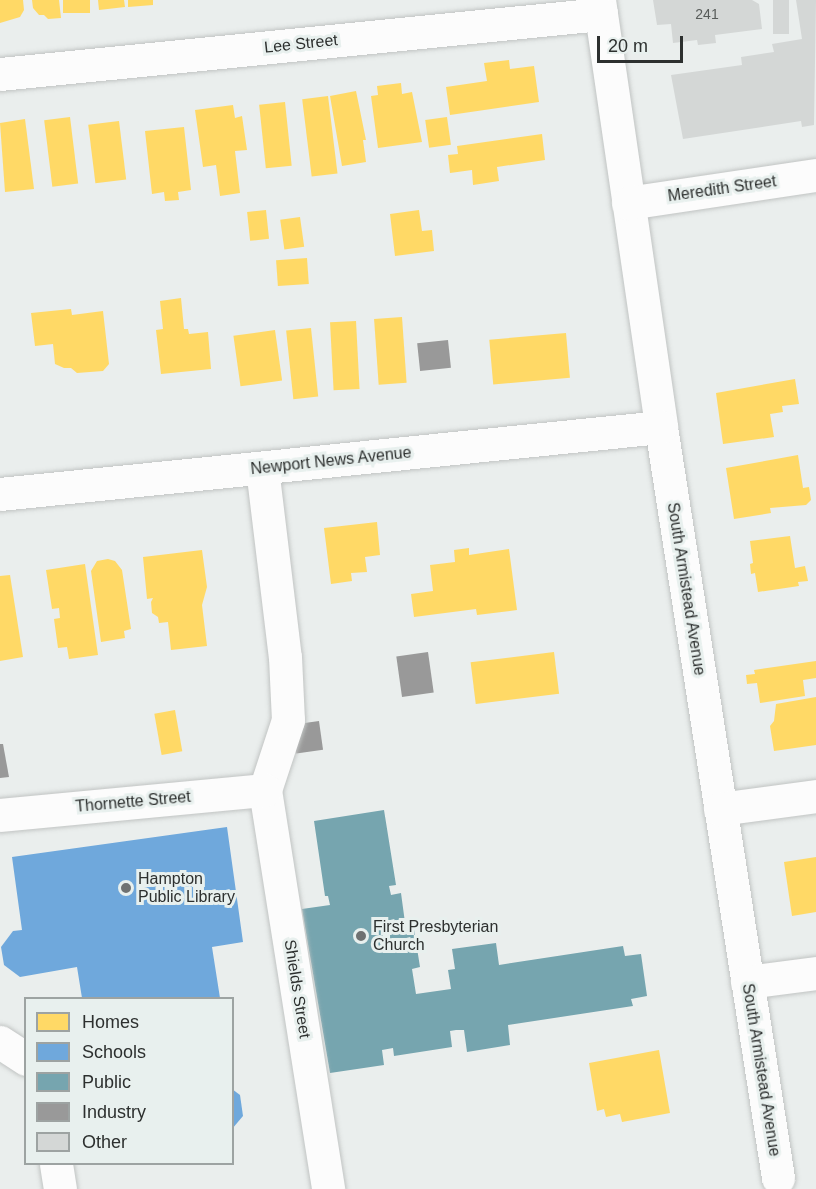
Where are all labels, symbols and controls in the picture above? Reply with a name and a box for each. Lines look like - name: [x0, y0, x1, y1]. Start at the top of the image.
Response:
- house number: 241: [695, 6, 719, 22]
- scale bar: [600, 24, 686, 62]
- street label: Lee Street: [263, 31, 339, 57]
- text: 20 m: [608, 36, 648, 56]
- street label: Meredith Street: [667, 172, 777, 206]
- street label: Newport News Avenue: [249, 443, 413, 479]
- street label: South Armistead Avenue: [663, 500, 709, 678]
- street label: Thornette Street: [75, 787, 191, 817]
- place label: Hampton Public Library: [138, 869, 235, 907]
- marker: Hampton Public Library: [119, 881, 133, 895]
- place label: First Presbyterian Church: [373, 917, 498, 955]
- marker: First Presbyterian Church: [354, 929, 368, 943]
- street label: Shields Street: [280, 938, 314, 1040]
- street label: South Armistead Avenue: [738, 981, 784, 1159]
- legend: [24, 997, 234, 1165]
- text: Homes: [82, 1012, 139, 1032]
- text: Schools: [82, 1042, 146, 1062]
- text: Public: [82, 1072, 131, 1092]
- text: Industry: [82, 1102, 146, 1122]
- text: Other: [82, 1132, 127, 1152]

